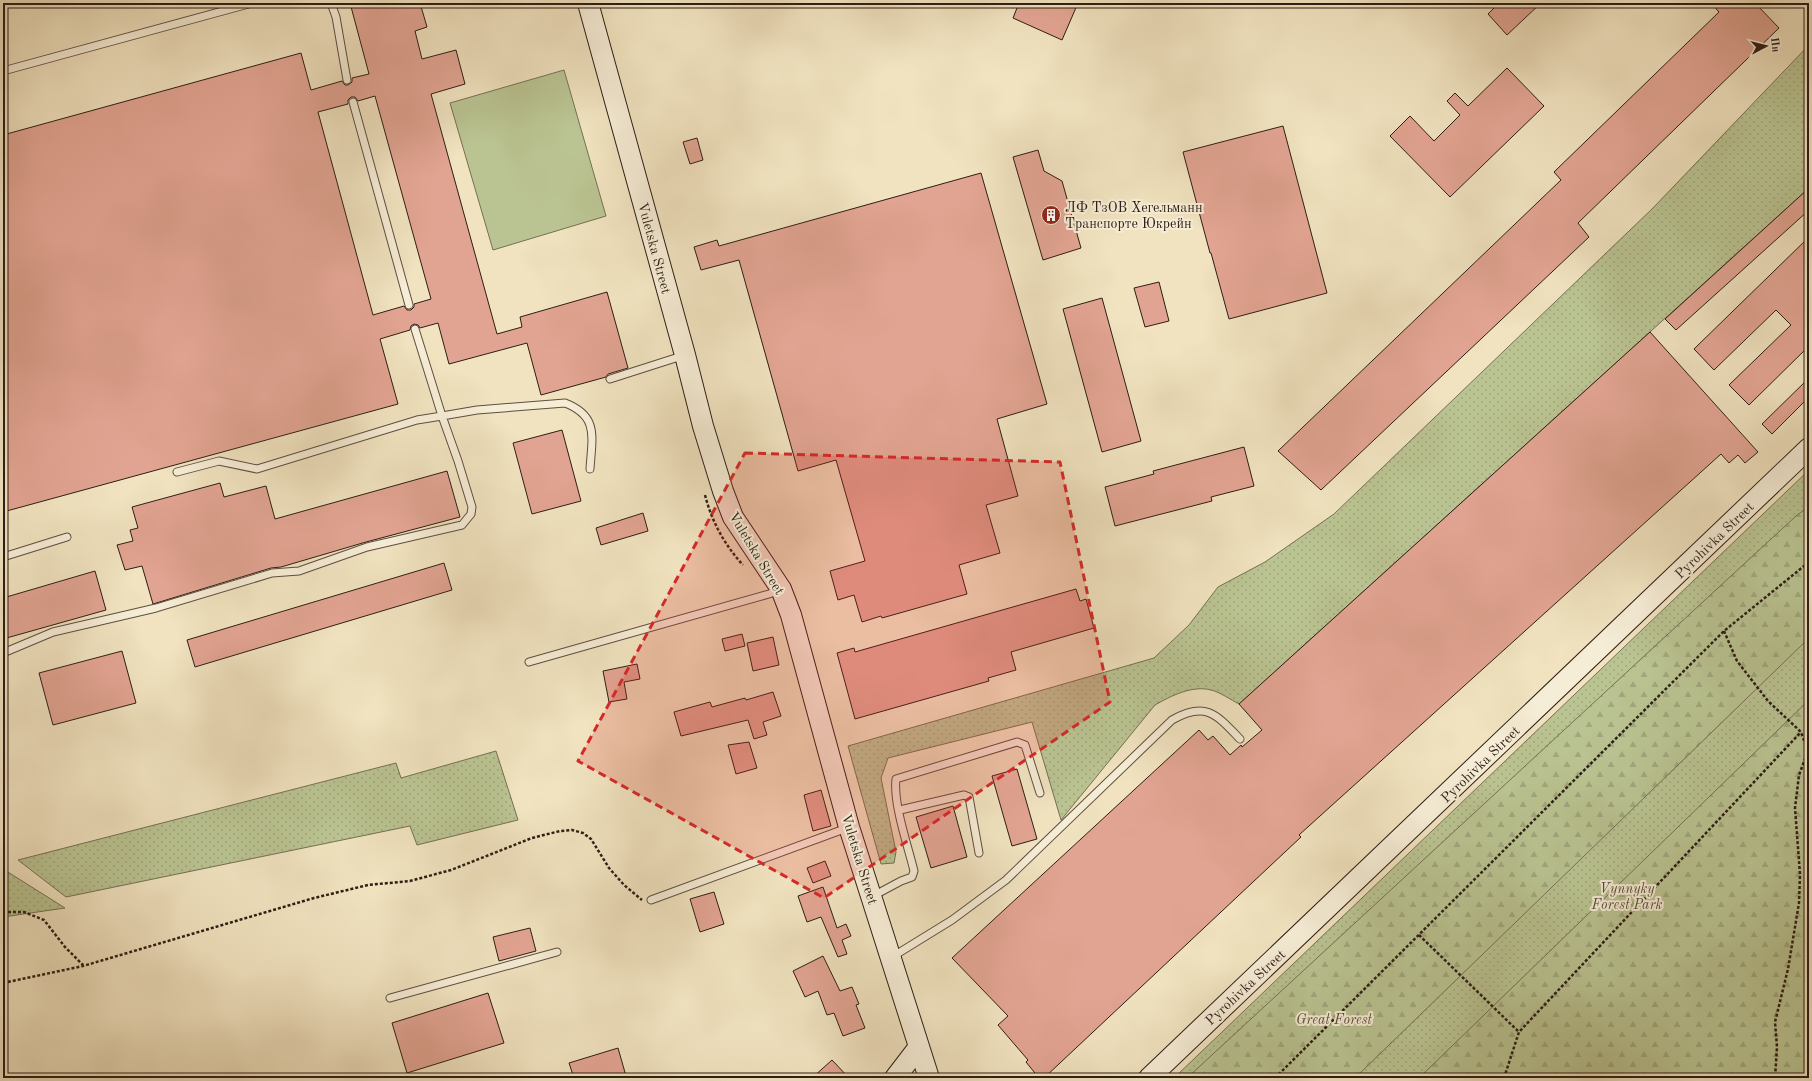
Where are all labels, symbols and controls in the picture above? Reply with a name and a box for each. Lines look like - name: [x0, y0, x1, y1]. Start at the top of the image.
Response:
- north arrow: [1746, 26, 1786, 66]
- text: Пн: [1768, 37, 1781, 53]
- street label: Vuletska Street: [635, 201, 673, 296]
- place label: ЛФ ТзОВ Хегельманн Транспорте Юкрейн: [1065, 201, 1203, 231]
- building icon: ЛФ ТзОВ Хегельманн Транспорте Юкрейн: [1040, 204, 1062, 226]
- street label: Pyrohivka Street: [1673, 500, 1757, 582]
- street label: Vuletska Street: [726, 510, 786, 598]
- street label: Pyrohivka Street: [1439, 724, 1523, 806]
- street label: Vuletska Street: [839, 812, 880, 906]
- park label: Vynnyky Forest Park: [1591, 882, 1663, 912]
- street label: Pyrohivka Street: [1203, 947, 1288, 1028]
- park label: Great Forest: [1296, 1013, 1373, 1027]

